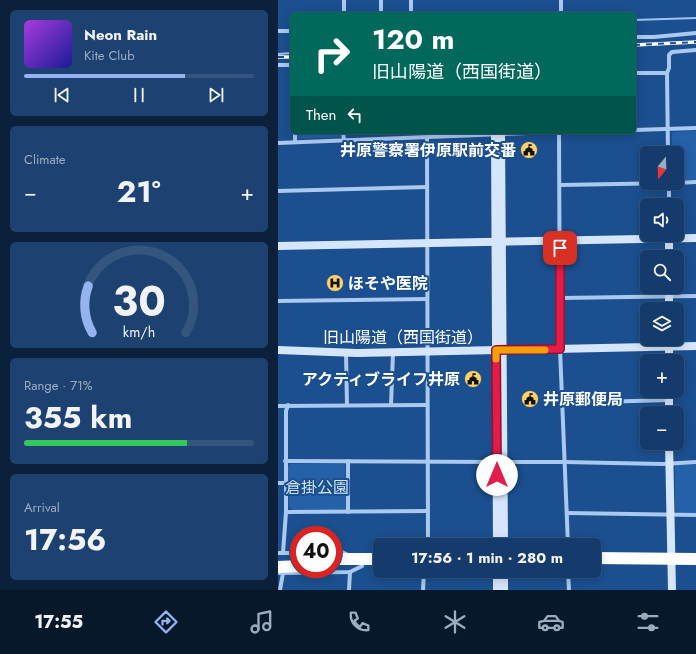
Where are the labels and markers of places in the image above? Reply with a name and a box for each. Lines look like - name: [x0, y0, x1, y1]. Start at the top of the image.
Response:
- place label: 井原警察署伊原駅前交番: [340, 139, 516, 162]
- public building icon: 井原警察署伊原駅前交番: [519, 140, 539, 160]
- pin: [543, 231, 577, 265]
- place label: ほそや医院: [348, 272, 428, 295]
- hospital icon: ほそや医院: [325, 273, 345, 293]
- place label: アクティブライフ井原: [302, 368, 460, 391]
- public building icon: アクティブライフ井原: [463, 369, 483, 389]
- place label: 井原郵便局: [543, 388, 623, 411]
- public building icon: 井原郵便局: [520, 389, 540, 409]

